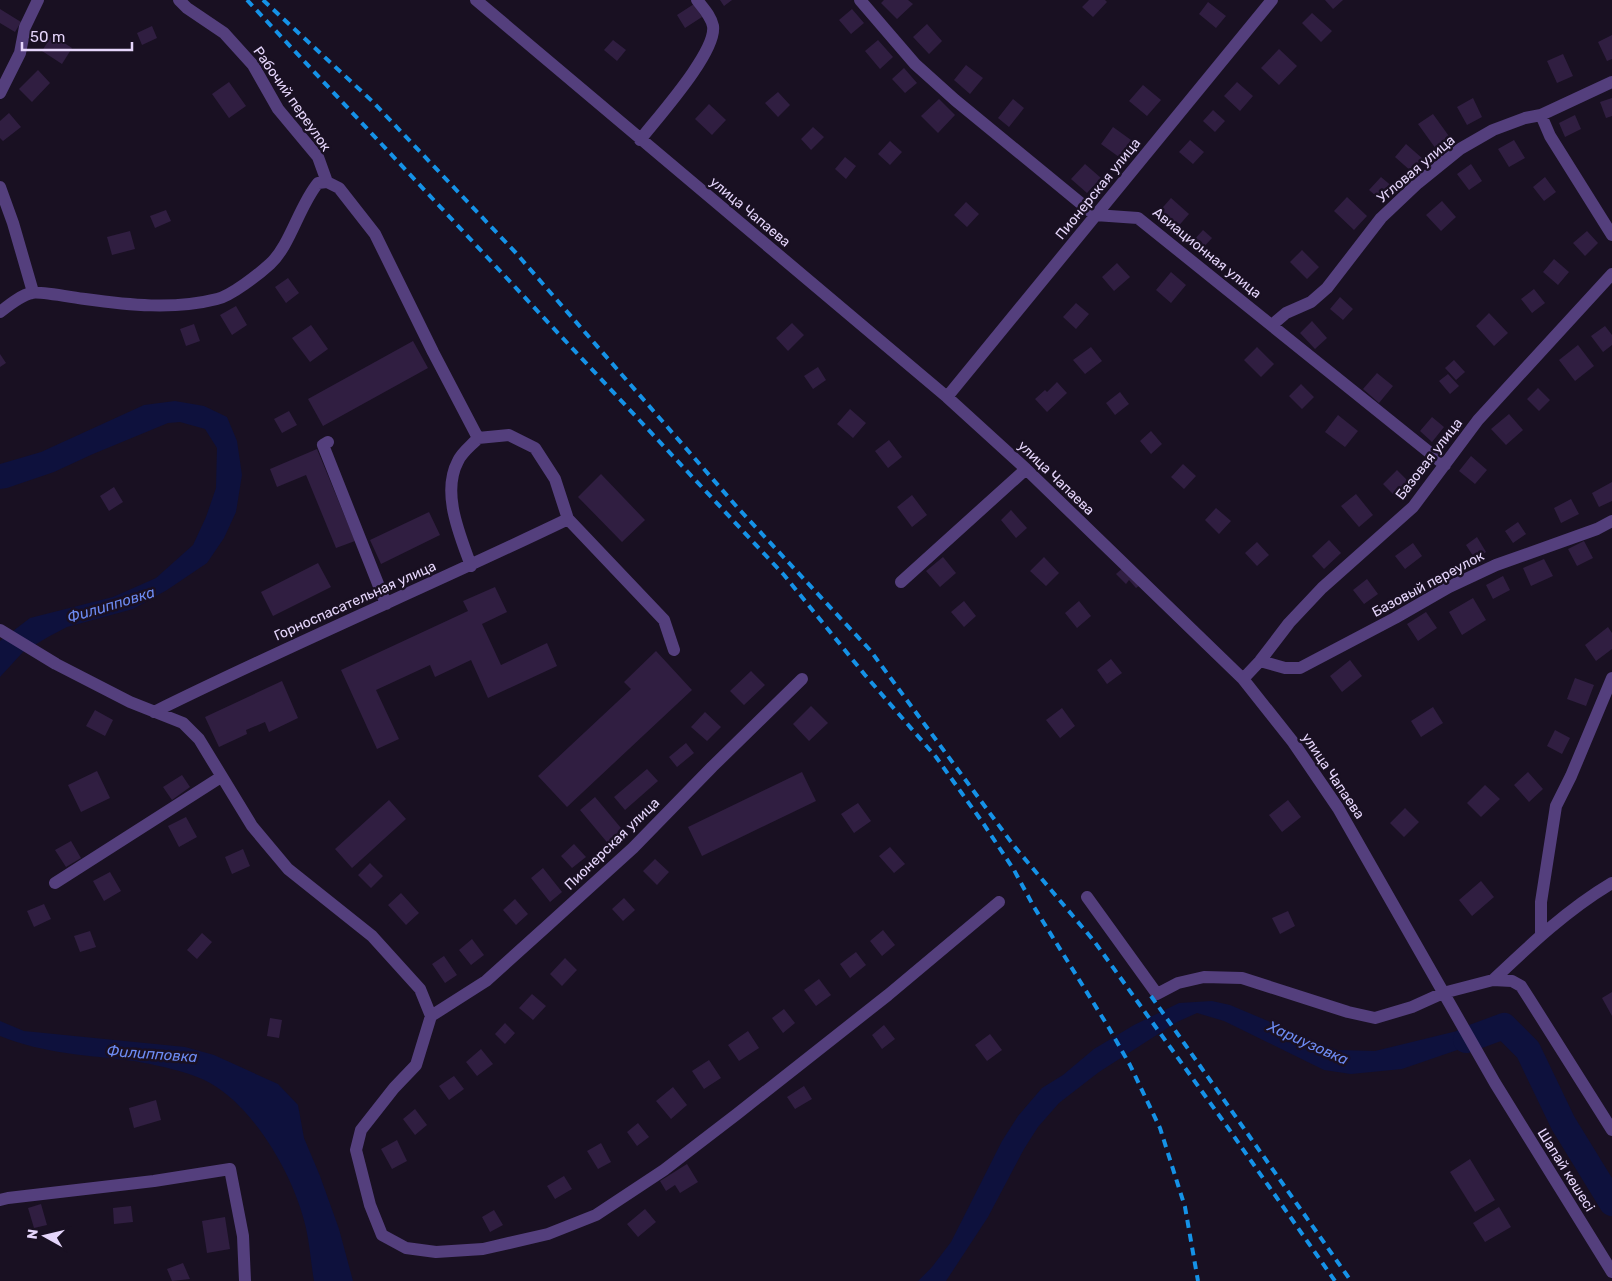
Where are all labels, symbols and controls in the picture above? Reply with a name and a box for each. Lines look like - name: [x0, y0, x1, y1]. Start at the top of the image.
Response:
- scale bar: [22, 20, 132, 52]
- text: 50 m: [30, 28, 65, 46]
- street label: Рабочий переулок: [249, 43, 335, 155]
- street label: Угловая улица: [1374, 132, 1458, 206]
- street label: Пионерская улица: [1052, 135, 1144, 243]
- street label: улица Чапаева: [706, 173, 794, 251]
- street label: Авиационная улица: [1149, 204, 1265, 302]
- street label: Базовая улица: [1392, 415, 1466, 503]
- street label: улица Чапаева: [1014, 437, 1098, 519]
- street label: Базовый переулок: [1369, 547, 1487, 621]
- street label: Горноспасательная улица: [271, 558, 439, 644]
- water label: Филипповка: [65, 583, 157, 627]
- street label: улица Чапаева: [1298, 730, 1368, 822]
- street label: Пионерская улица: [561, 794, 663, 894]
- water label: Хариузовка: [1264, 1017, 1351, 1069]
- water label: Филипповка: [106, 1042, 198, 1066]
- street label: Шапай көшесі: [1534, 1125, 1598, 1215]
- north arrow: [20, 1211, 70, 1261]
- text: N: [24, 1228, 42, 1240]

